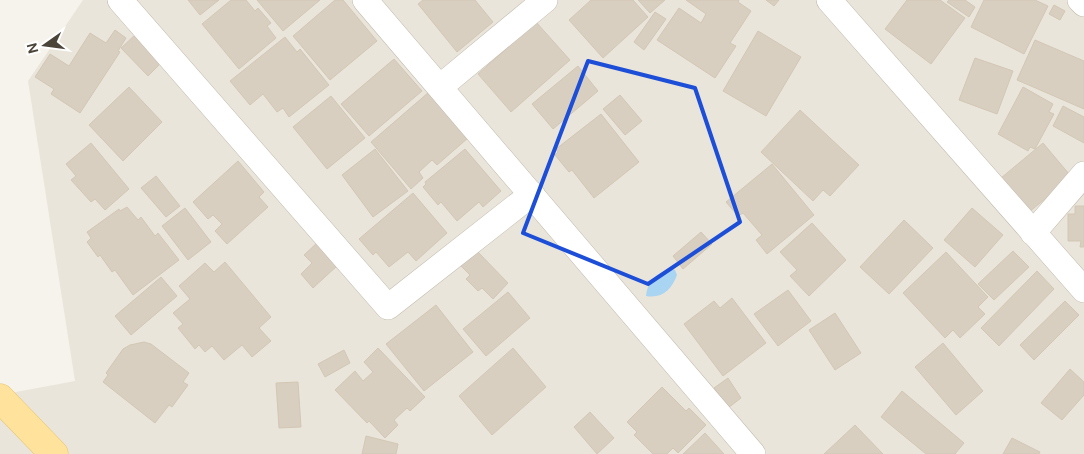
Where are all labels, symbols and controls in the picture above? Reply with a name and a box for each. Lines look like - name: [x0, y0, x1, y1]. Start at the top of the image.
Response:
- north arrow: [20, 20, 70, 70]
- text: N: [22, 41, 42, 55]

